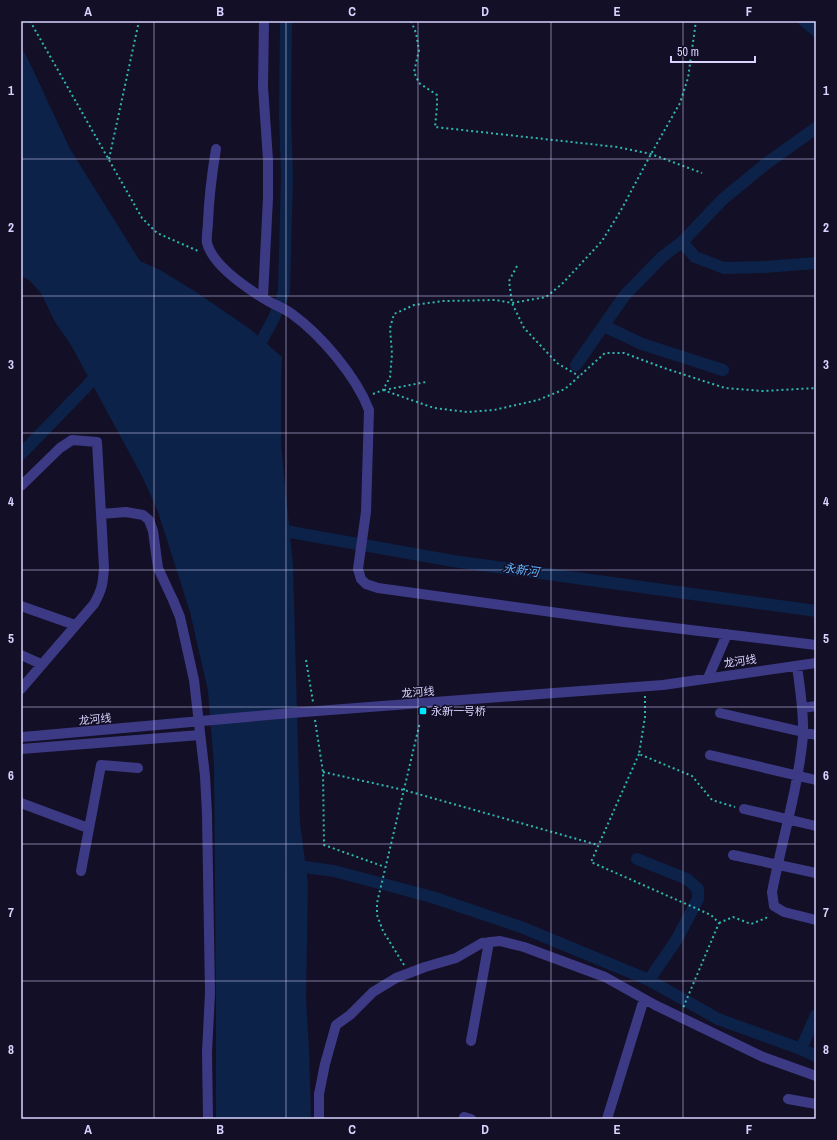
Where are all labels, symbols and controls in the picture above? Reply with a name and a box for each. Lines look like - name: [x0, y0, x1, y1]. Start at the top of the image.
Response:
- text: A: [84, 3, 92, 20]
- text: B: [216, 3, 224, 20]
- text: C: [348, 3, 356, 20]
- text: D: [481, 3, 489, 20]
- text: E: [613, 3, 621, 20]
- text: F: [746, 3, 753, 20]
- scale bar: [671, 38, 755, 64]
- text: 50 m: [677, 44, 699, 60]
- text: 1: [8, 82, 14, 99]
- text: 1: [823, 82, 829, 99]
- text: 2: [8, 219, 14, 236]
- text: 2: [823, 219, 829, 236]
- text: 3: [8, 356, 14, 373]
- text: 3: [823, 356, 829, 373]
- text: 4: [8, 493, 14, 510]
- text: 4: [823, 493, 829, 510]
- water label: 永新河: [502, 560, 542, 581]
- text: 5: [8, 630, 14, 647]
- text: 5: [823, 630, 829, 647]
- street label: 龙河线: [723, 652, 757, 670]
- street label: 龙河线: [401, 684, 435, 700]
- place label: 永新一号桥: [431, 704, 486, 718]
- marker: 永新一号桥: [418, 706, 428, 716]
- street label: 龙河线: [78, 711, 112, 727]
- text: 6: [8, 767, 14, 784]
- text: 6: [823, 767, 829, 784]
- text: 7: [8, 904, 14, 921]
- text: 7: [823, 904, 829, 921]
- text: 8: [8, 1041, 14, 1058]
- text: 8: [823, 1041, 829, 1058]
- text: A: [84, 1121, 92, 1138]
- text: B: [216, 1121, 224, 1138]
- text: C: [348, 1121, 356, 1138]
- text: D: [481, 1121, 489, 1138]
- text: E: [613, 1121, 621, 1138]
- text: F: [746, 1121, 753, 1138]

